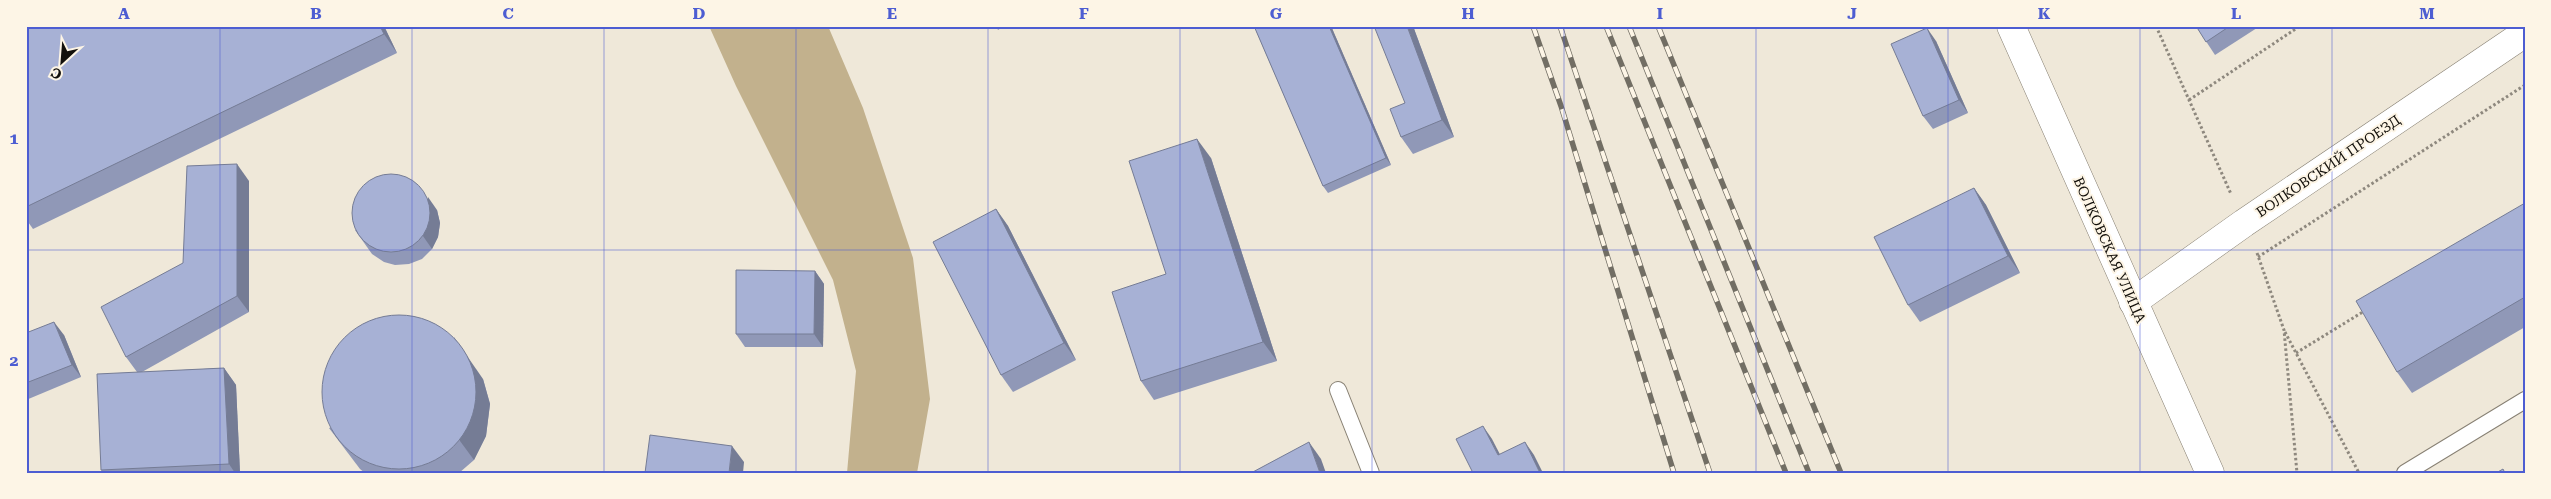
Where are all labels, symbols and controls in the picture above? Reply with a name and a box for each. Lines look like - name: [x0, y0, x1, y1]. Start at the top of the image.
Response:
- text: A: [118, 4, 130, 23]
- text: B: [310, 4, 322, 23]
- text: C: [502, 4, 514, 23]
- text: D: [693, 4, 706, 23]
- text: E: [887, 4, 897, 23]
- text: F: [1079, 4, 1089, 23]
- text: G: [1270, 4, 1283, 23]
- text: H: [1461, 4, 1475, 23]
- text: I: [1657, 4, 1663, 23]
- text: J: [1847, 4, 1857, 23]
- text: K: [2038, 4, 2051, 23]
- text: L: [2231, 4, 2241, 23]
- text: M: [2419, 4, 2435, 23]
- north arrow: [38, 38, 88, 88]
- text: С: [48, 64, 64, 83]
- street label: ВОЛКОВСКИЙ ПРОЕЗД: [2253, 112, 2403, 220]
- text: 1: [10, 129, 19, 148]
- street label: ВОЛКОВСКАЯ УЛИЦА: [2071, 175, 2150, 326]
- text: 2: [10, 351, 19, 370]

